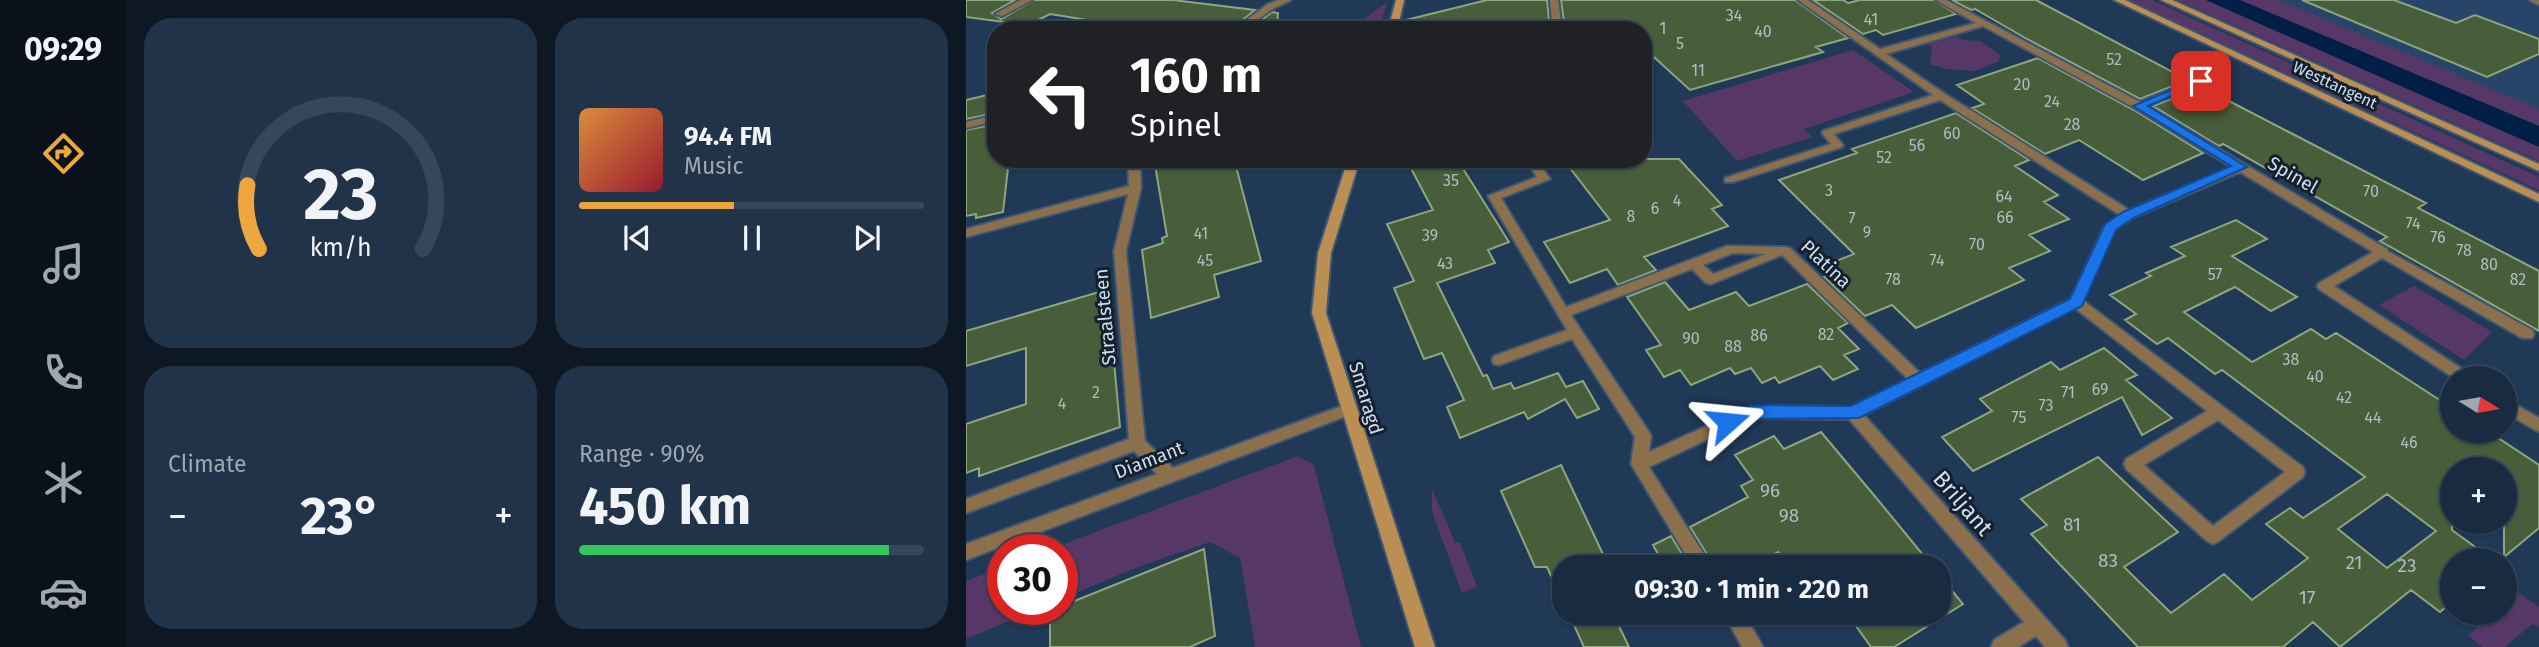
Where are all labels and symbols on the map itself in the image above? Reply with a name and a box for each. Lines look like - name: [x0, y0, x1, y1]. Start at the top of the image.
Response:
- house number: 34: [1726, 6, 1743, 25]
- house number: 41: [1864, 10, 1878, 29]
- house number: 1: [1660, 19, 1666, 38]
- house number: 40: [1754, 22, 1772, 41]
- house number: 5: [1676, 34, 1684, 53]
- house number: 52: [2106, 50, 2122, 69]
- pin: [2171, 51, 2231, 111]
- street label: Westtangent: [2290, 57, 2380, 113]
- house number: 11: [1691, 61, 1705, 80]
- house number: 20: [2014, 75, 2030, 94]
- house number: 24: [2044, 92, 2060, 111]
- house number: 28: [2064, 115, 2081, 134]
- house number: 60: [1943, 124, 1961, 143]
- house number: 56: [1909, 136, 1925, 155]
- house number: 52: [1876, 148, 1892, 167]
- street label: Spinel: [2264, 152, 2323, 199]
- house number: 35: [1443, 171, 1459, 190]
- house number: 3: [1825, 181, 1833, 200]
- house number: 70: [2363, 182, 2379, 201]
- house number: 64: [1995, 187, 2013, 206]
- house number: 4: [1673, 191, 1682, 210]
- house number: 6: [1651, 199, 1659, 218]
- house number: 8: [1627, 207, 1636, 226]
- house number: 66: [1996, 208, 2014, 227]
- house number: 7: [1848, 209, 1856, 228]
- house number: 74: [2406, 214, 2421, 233]
- house number: 9: [1863, 223, 1871, 242]
- house number: 41: [1194, 224, 1208, 243]
- house number: 39: [1422, 226, 1438, 245]
- house number: 76: [2430, 228, 2446, 247]
- street label: Platina: [1796, 235, 1856, 293]
- house number: 70: [1969, 235, 1985, 254]
- house number: 78: [2456, 241, 2472, 260]
- house number: 45: [1197, 251, 1213, 270]
- house number: 74: [1930, 251, 1945, 270]
- house number: 43: [1437, 254, 1453, 273]
- house number: 80: [2480, 255, 2498, 274]
- house number: 57: [2208, 265, 2222, 284]
- street label: Straalsteen: [1089, 268, 1121, 366]
- house number: 78: [1885, 270, 1901, 289]
- house number: 82: [2510, 270, 2526, 289]
- house number: 82: [1818, 325, 1834, 344]
- house number: 86: [1750, 326, 1768, 345]
- house number: 90: [1682, 329, 1700, 348]
- house number: 88: [1724, 337, 1742, 356]
- house number: 38: [2283, 350, 2300, 369]
- street label: Smaragd: [1344, 359, 1388, 437]
- north arrow: [2440, 366, 2516, 443]
- house number: 40: [2306, 367, 2324, 386]
- house number: 69: [2092, 380, 2108, 399]
- house number: 2: [1092, 383, 1100, 402]
- house number: 71: [2061, 383, 2075, 402]
- position arrow: [1691, 385, 1765, 459]
- house number: 42: [2336, 388, 2352, 407]
- house number: 4: [1058, 394, 1067, 413]
- house number: 73: [2039, 396, 2053, 415]
- house number: 75: [2012, 408, 2026, 427]
- house number: 44: [2364, 408, 2382, 427]
- house number: 46: [2400, 433, 2418, 452]
- street label: Diamant: [1111, 436, 1187, 484]
- street label: Briljant: [1927, 465, 1999, 542]
- house number: 96: [1760, 479, 1780, 502]
- house number: 98: [1779, 504, 1799, 527]
- house number: 81: [2063, 513, 2081, 536]
- speed limit sign: 30: [987, 534, 1078, 625]
- house number: 83: [2098, 549, 2118, 572]
- house number: 21: [2345, 551, 2363, 574]
- house number: 23: [2398, 554, 2416, 577]
- house number: 17: [2299, 586, 2315, 609]

